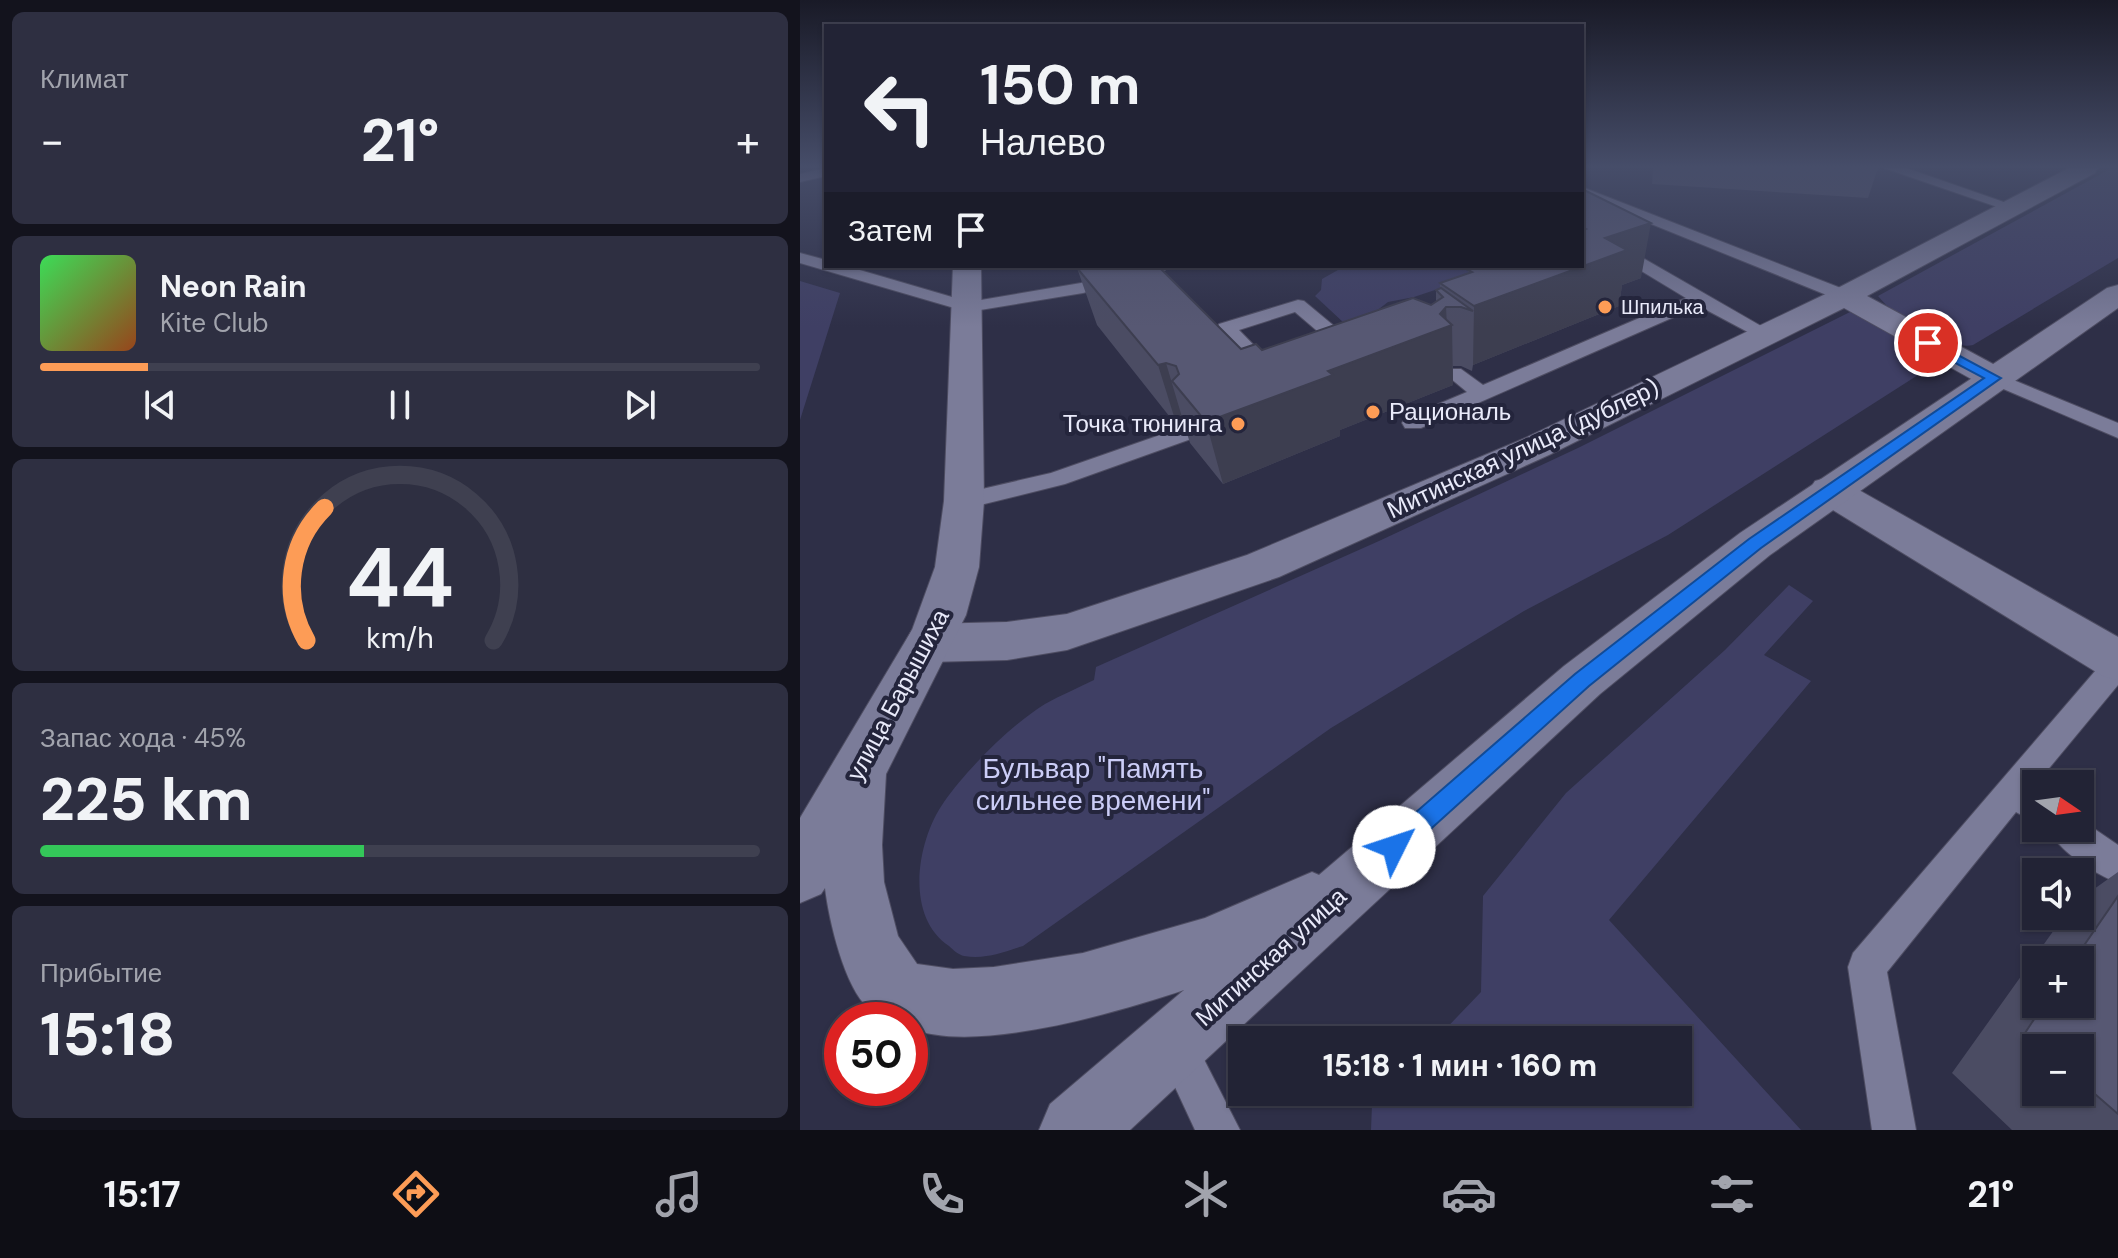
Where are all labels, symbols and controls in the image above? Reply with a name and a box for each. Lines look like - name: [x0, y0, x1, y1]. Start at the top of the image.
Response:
- text: 150 m: [980, 48, 1141, 121]
- icon: left: [848, 56, 952, 160]
- text: Климат: [40, 62, 129, 96]
- text: 21°: [361, 101, 439, 180]
- text: −: [40, 112, 64, 170]
- text: +: [736, 112, 760, 170]
- text: Налево: [980, 119, 1106, 166]
- icon: arrive: [949, 208, 993, 252]
- text: Затем: [848, 211, 933, 250]
- text: Neon Rain: [160, 267, 306, 306]
- place label: Шпилька: [1621, 294, 1705, 320]
- marker: Шпилька: [1596, 298, 1614, 316]
- text: Kite Club: [160, 306, 269, 340]
- pin: [1894, 309, 1962, 377]
- icon: arrive: [1906, 321, 1950, 365]
- street label: Митинская улица (дублер): [1382, 372, 1664, 525]
- icon: previous: [138, 383, 182, 427]
- icon: pause: [378, 383, 422, 427]
- icon: next: [618, 383, 662, 427]
- place label: Рациональ: [1389, 396, 1511, 427]
- marker: Рациональ: [1364, 403, 1382, 421]
- place label: Точка тюнинга: [1063, 408, 1223, 439]
- marker: Точка тюнинга: [1229, 415, 1247, 433]
- text: 44: [346, 524, 454, 633]
- street label: улица Барышиха: [839, 603, 956, 786]
- text: km/h: [366, 620, 434, 657]
- text: Запас хода · 45%: [40, 721, 246, 755]
- park label: Бульвар "Память сильнее времени": [976, 750, 1210, 819]
- text: 225 km: [40, 760, 253, 839]
- north arrow: [2022, 770, 2094, 842]
- map controls: [2022, 770, 2094, 1106]
- position arrow: [1352, 805, 1436, 889]
- button: sound: [2022, 858, 2094, 930]
- street label: Митинская улица: [1189, 880, 1353, 1033]
- button: +: [2022, 946, 2094, 1018]
- text: Прибытие: [40, 956, 162, 990]
- text: 15:18: [40, 995, 175, 1074]
- speed limit sign: 50: [824, 1002, 928, 1106]
- button: −: [2022, 1034, 2094, 1106]
- text: 15:18 · 1 мин · 160 m: [1323, 1046, 1597, 1085]
- icon: directions: [388, 1166, 444, 1222]
- icon: music: [651, 1166, 707, 1222]
- icon: phone: [914, 1166, 970, 1222]
- icon: climate: [1178, 1166, 1234, 1222]
- icon: car: [1441, 1166, 1497, 1222]
- icon: filters: [1704, 1166, 1760, 1222]
- text: 15:17: [104, 1171, 181, 1218]
- text: 21°: [1967, 1171, 2014, 1218]

